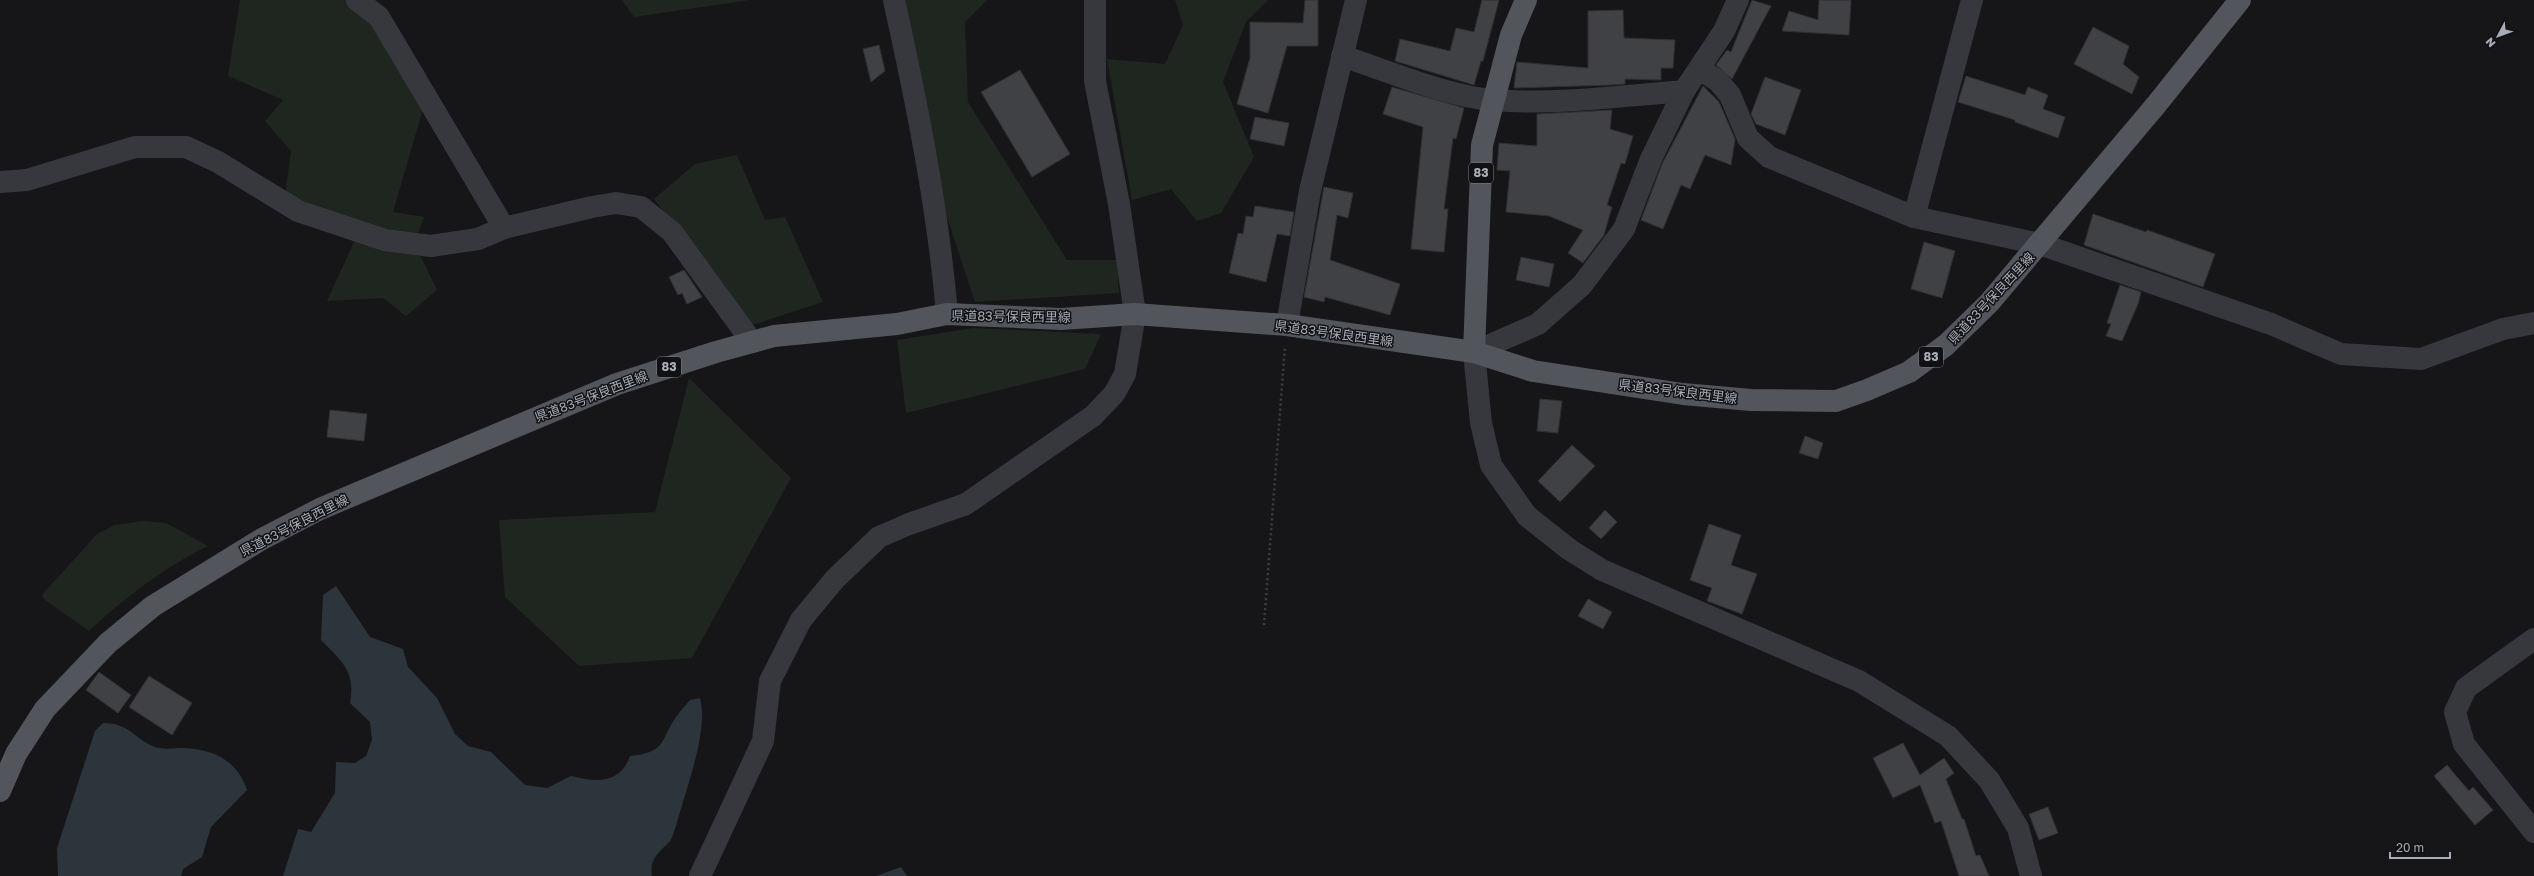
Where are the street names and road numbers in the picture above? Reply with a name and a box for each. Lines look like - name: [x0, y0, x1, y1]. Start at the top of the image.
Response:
- road number: 83: [1469, 163, 1493, 183]
- street label: 県道83号保良西里線: [1944, 249, 2038, 347]
- street label: 県道83号保良西里線: [951, 307, 1071, 325]
- street label: 県道83号保良西里線: [1274, 317, 1394, 349]
- road number: 83: [1919, 347, 1943, 367]
- road number: 83: [657, 357, 681, 377]
- street label: 県道83号保良西里線: [532, 367, 650, 425]
- street label: 県道83号保良西里線: [1618, 376, 1738, 406]
- street label: 県道83号保良西里線: [237, 491, 351, 559]

